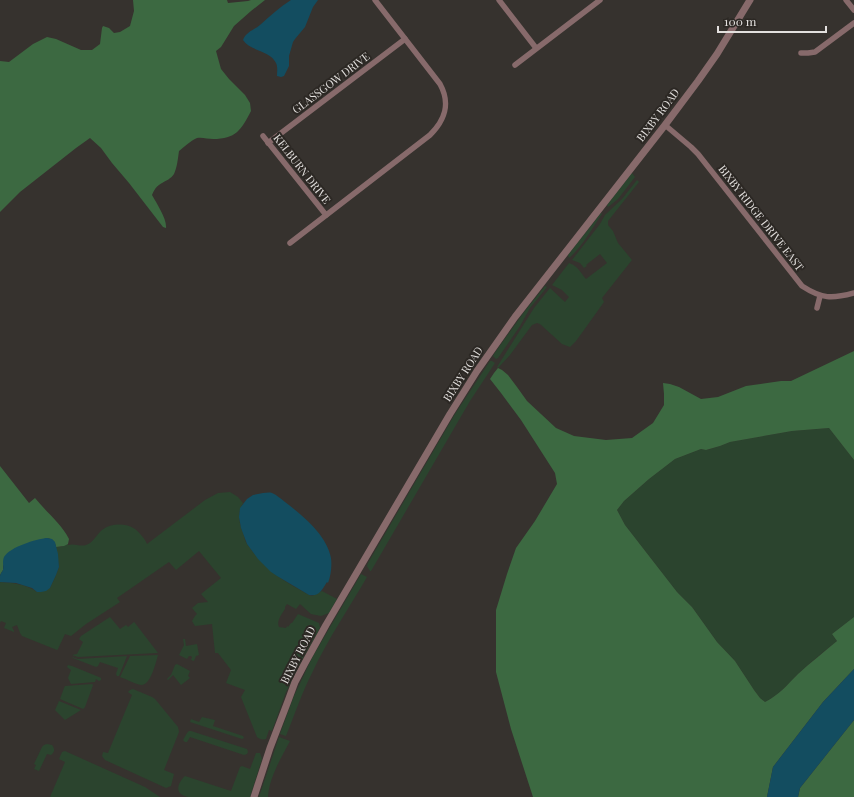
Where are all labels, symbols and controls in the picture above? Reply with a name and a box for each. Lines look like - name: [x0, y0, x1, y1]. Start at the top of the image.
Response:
- scale bar: [718, 8, 826, 34]
- text: 100 m: [724, 13, 757, 29]
- street label: GLASSGOW DRIVE: [289, 48, 373, 117]
- street label: BIXBY ROAD: [633, 85, 683, 144]
- street label: KELBURN DRIVE: [270, 131, 335, 207]
- street label: BIXBY RIDGE DRIVE EAST: [715, 162, 808, 274]
- street label: BIXBY ROAD: [439, 343, 486, 404]
- street label: BIXBY ROAD: [277, 623, 319, 686]

